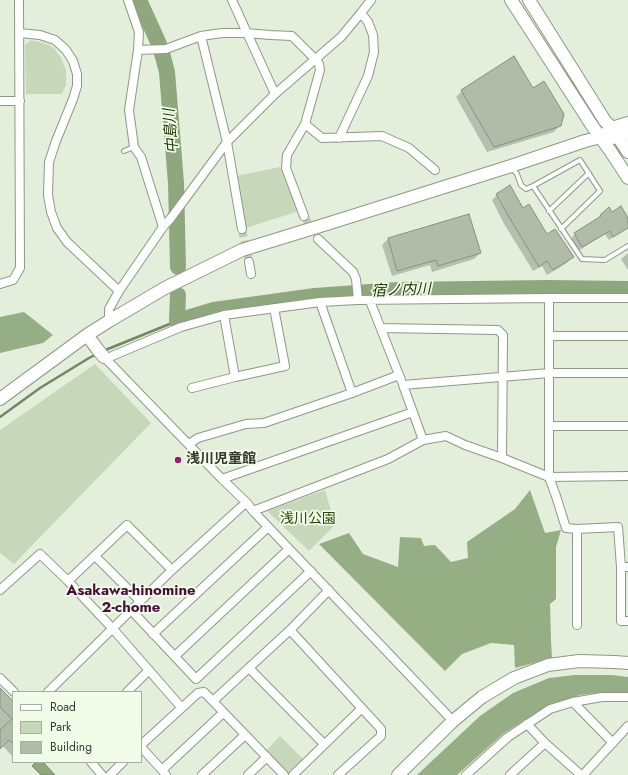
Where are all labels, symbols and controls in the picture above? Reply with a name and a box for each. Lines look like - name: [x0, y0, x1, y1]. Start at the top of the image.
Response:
- water label: 中島川: [161, 108, 183, 154]
- water label: 宿ノ内川: [371, 281, 431, 301]
- place label: 浅川児童館: [186, 452, 256, 468]
- marker: 浅川児童館: [173, 455, 183, 465]
- park label: 浅川公園: [280, 512, 336, 528]
- district label: Asakawa-hinomine 2-chome: [66, 582, 196, 617]
- legend: [12, 691, 142, 763]
- text: Road: [50, 698, 76, 716]
- text: Park: [50, 718, 71, 736]
- text: Building: [50, 738, 92, 756]

